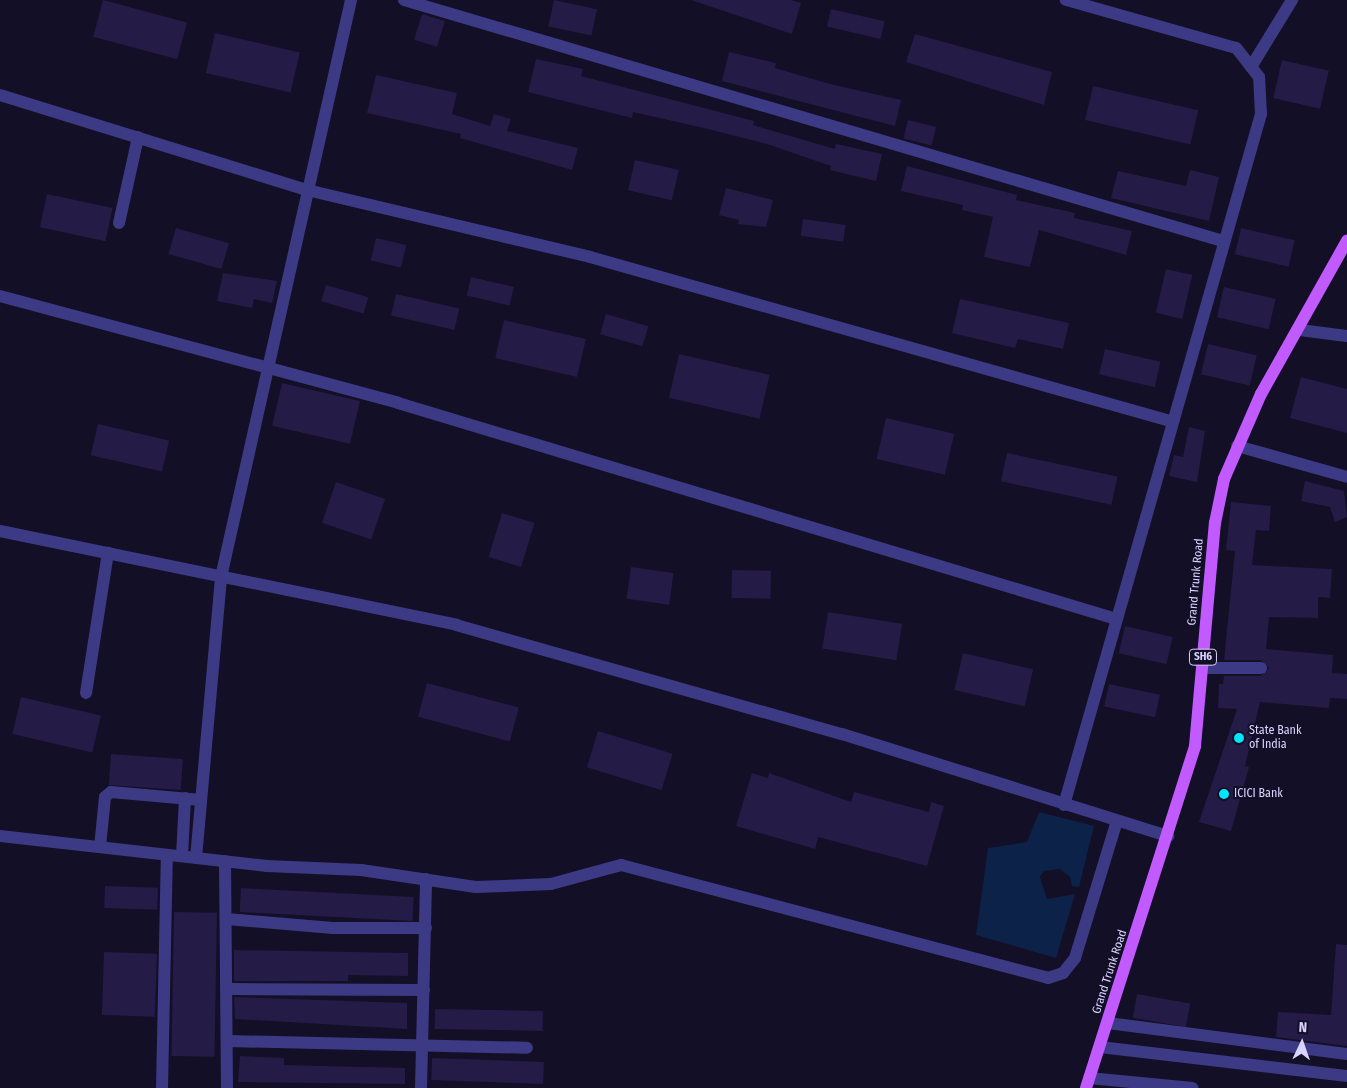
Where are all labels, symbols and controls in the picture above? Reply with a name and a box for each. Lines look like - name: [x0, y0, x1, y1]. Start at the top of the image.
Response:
- street label: Grand Trunk Road: [1185, 538, 1207, 626]
- road number: SH6: [1188, 649, 1218, 666]
- place label: State Bank of India: [1249, 724, 1302, 752]
- marker: State Bank of India: [1233, 732, 1245, 744]
- place label: ICICI Bank: [1234, 787, 1283, 801]
- marker: ICICI Bank: [1218, 788, 1230, 800]
- street label: Grand Trunk Road: [1090, 928, 1130, 1016]
- north arrow: [1277, 1018, 1327, 1068]
- text: N: [1298, 1019, 1307, 1036]

